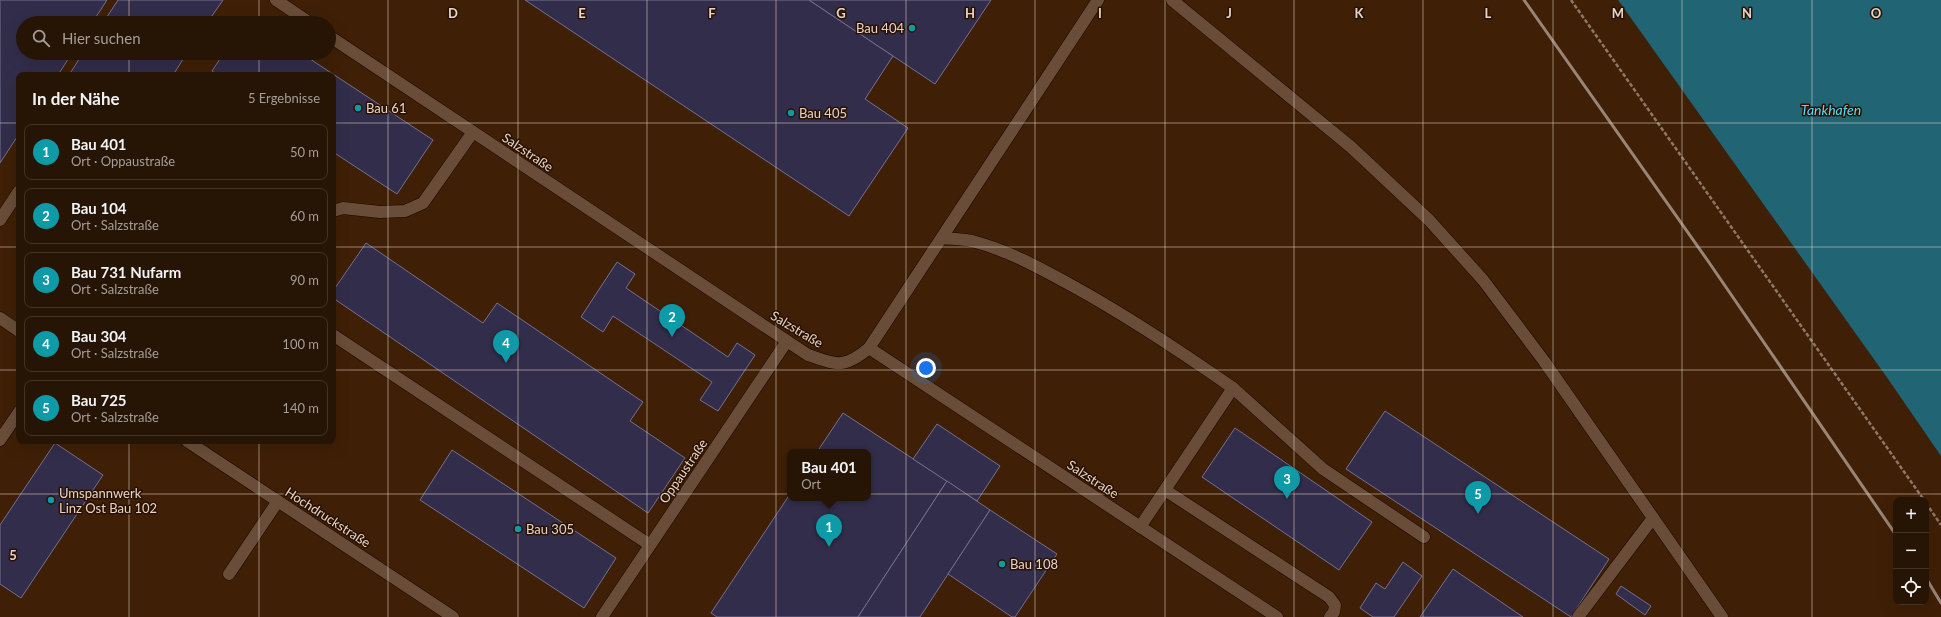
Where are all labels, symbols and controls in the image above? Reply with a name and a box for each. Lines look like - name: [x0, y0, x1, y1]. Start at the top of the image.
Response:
- text: D: [448, 5, 458, 21]
- text: E: [578, 5, 586, 21]
- text: F: [708, 5, 716, 21]
- text: G: [836, 5, 846, 21]
- text: H: [965, 5, 975, 21]
- text: I: [1098, 5, 1102, 21]
- text: J: [1226, 5, 1232, 21]
- text: K: [1355, 5, 1365, 21]
- text: L: [1485, 5, 1492, 21]
- text: M: [1612, 5, 1624, 21]
- text: N: [1742, 5, 1752, 21]
- text: O: [1871, 5, 1882, 21]
- search box: [16, 16, 336, 60]
- place label: Bau 404: [856, 20, 904, 36]
- marker: Bau 404: [907, 23, 917, 33]
- icon: search: [30, 27, 52, 49]
- text: Hier suchen: [62, 29, 141, 47]
- text: In der Nähe: [32, 88, 120, 109]
- text: 5 Ergebnisse: [248, 90, 320, 106]
- place label: Bau 61: [366, 100, 406, 116]
- water label: Tankhafen: [1801, 101, 1861, 118]
- marker: Bau 61: [353, 103, 363, 113]
- place label: Bau 405: [799, 105, 847, 121]
- marker: Bau 405: [786, 108, 796, 118]
- street label: Salzstraße: [499, 129, 557, 175]
- text: Bau 401: [71, 135, 127, 153]
- text: 1: [42, 144, 50, 160]
- text: 50 m: [290, 144, 319, 160]
- text: Ort · Oppaustraße: [71, 153, 175, 169]
- text: Bau 104: [71, 199, 127, 217]
- text: 2: [42, 208, 50, 224]
- text: 60 m: [290, 208, 319, 224]
- text: Ort · Salzstraße: [71, 217, 159, 233]
- text: Bau 731 Nufarm: [71, 263, 181, 281]
- text: 3: [42, 272, 50, 288]
- text: 90 m: [290, 272, 319, 288]
- text: Ort · Salzstraße: [71, 281, 159, 297]
- pin: 2: [659, 304, 685, 337]
- street label: Salzstraße: [768, 307, 826, 351]
- text: Bau 304: [71, 327, 127, 345]
- pin: 4: [493, 330, 519, 363]
- text: 4: [42, 336, 50, 352]
- text: 100 m: [282, 336, 319, 352]
- text: Ort · Salzstraße: [71, 345, 159, 361]
- your location: [916, 358, 936, 378]
- text: Bau 725: [71, 391, 127, 409]
- text: 5: [42, 400, 50, 416]
- text: 140 m: [282, 400, 319, 416]
- text: Ort · Salzstraße: [71, 409, 159, 425]
- street label: Oppaustraße: [656, 436, 710, 506]
- popup: [787, 449, 871, 501]
- street label: Salzstraße: [1064, 456, 1122, 502]
- text: Bau 401: [801, 458, 857, 476]
- pin: 3: [1274, 466, 1300, 499]
- text: Ort: [801, 476, 821, 492]
- pin: 5: [1465, 481, 1491, 514]
- street label: Hochdruckstraße: [282, 483, 374, 551]
- place label: Umspannwerk Linz Ost Bau 102: [59, 485, 157, 516]
- marker: Umspannwerk Linz Ost Bau 102: [46, 495, 56, 505]
- map controls: [1893, 497, 1929, 605]
- button: +: [1893, 497, 1929, 533]
- pin: 1: [816, 514, 842, 547]
- place label: Bau 305: [526, 521, 574, 537]
- marker: Bau 305: [513, 524, 523, 534]
- button: −: [1893, 533, 1929, 569]
- text: 5: [9, 547, 17, 563]
- place label: Bau 108: [1010, 556, 1058, 572]
- marker: Bau 108: [997, 559, 1007, 569]
- button: locate: [1893, 569, 1929, 605]

